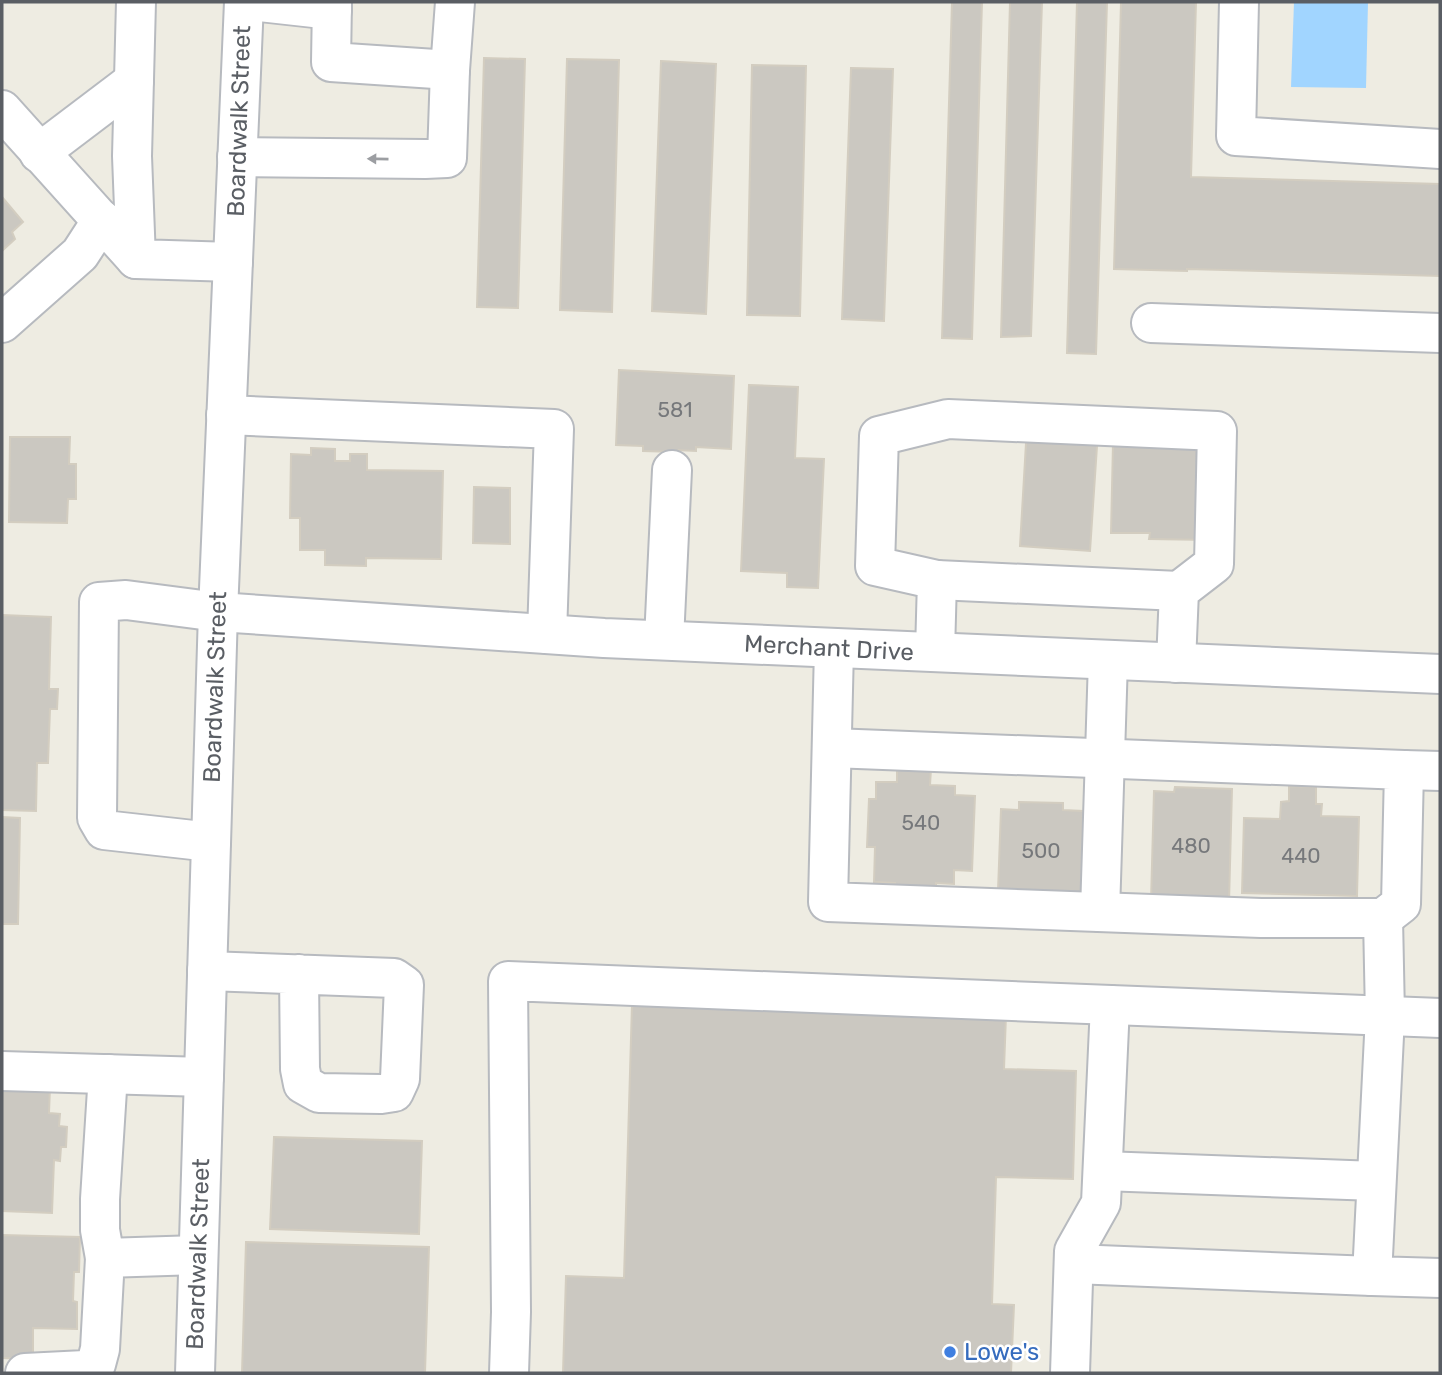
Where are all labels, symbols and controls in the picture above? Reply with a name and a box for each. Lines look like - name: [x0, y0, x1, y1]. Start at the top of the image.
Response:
- street label: Boardwalk Street: [222, 25, 256, 217]
- one-way arrow: [367, 153, 389, 164]
- house number: 581: [658, 397, 692, 422]
- street label: Boardwalk Street: [198, 591, 232, 783]
- street label: Merchant Drive: [743, 630, 915, 666]
- house number: 540: [902, 810, 940, 835]
- house number: 480: [1171, 833, 1211, 858]
- house number: 500: [1021, 838, 1061, 863]
- house number: 440: [1281, 843, 1321, 868]
- street label: Boardwalk Street: [181, 1158, 215, 1350]
- place label: Lowe's: [964, 1338, 1039, 1366]
- marker: Lowe's: [942, 1344, 958, 1360]

